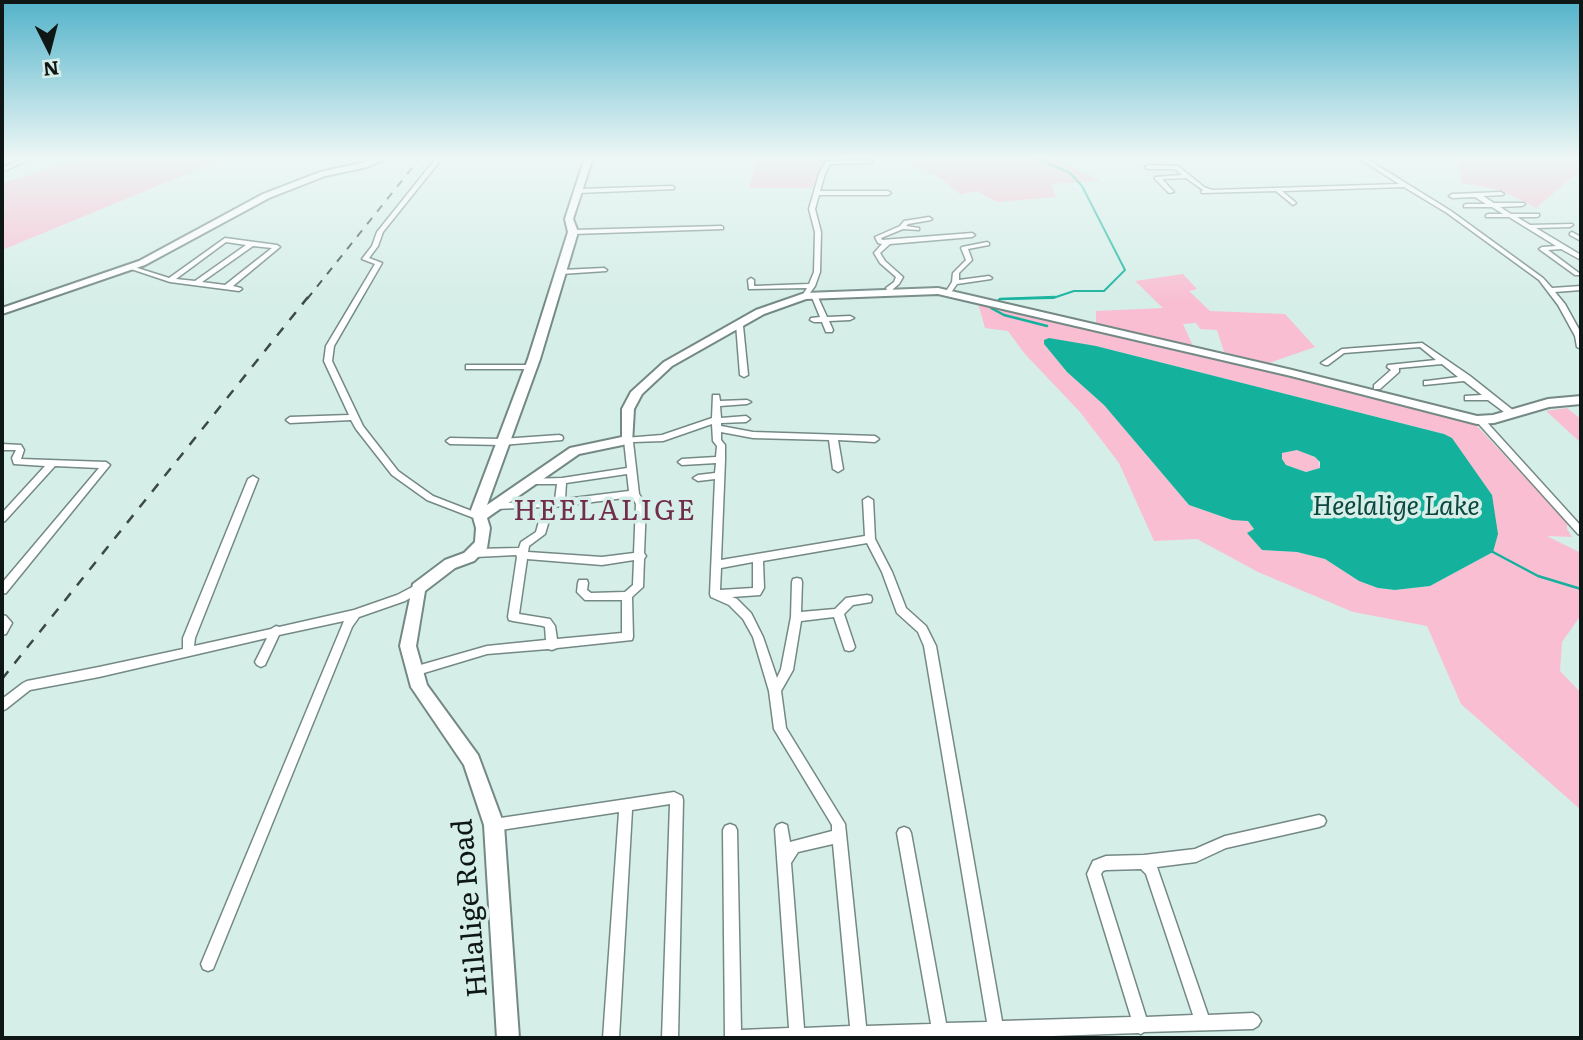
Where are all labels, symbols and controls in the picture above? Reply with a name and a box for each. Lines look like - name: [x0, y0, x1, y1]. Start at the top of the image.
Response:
- north arrow: [14, 14, 84, 84]
- text: N: [42, 55, 61, 85]
- water label: Heelalige Lake: [1312, 491, 1480, 523]
- district label: HEELALIGE: [514, 495, 696, 529]
- street label: Hilalige Road: [446, 817, 496, 999]

